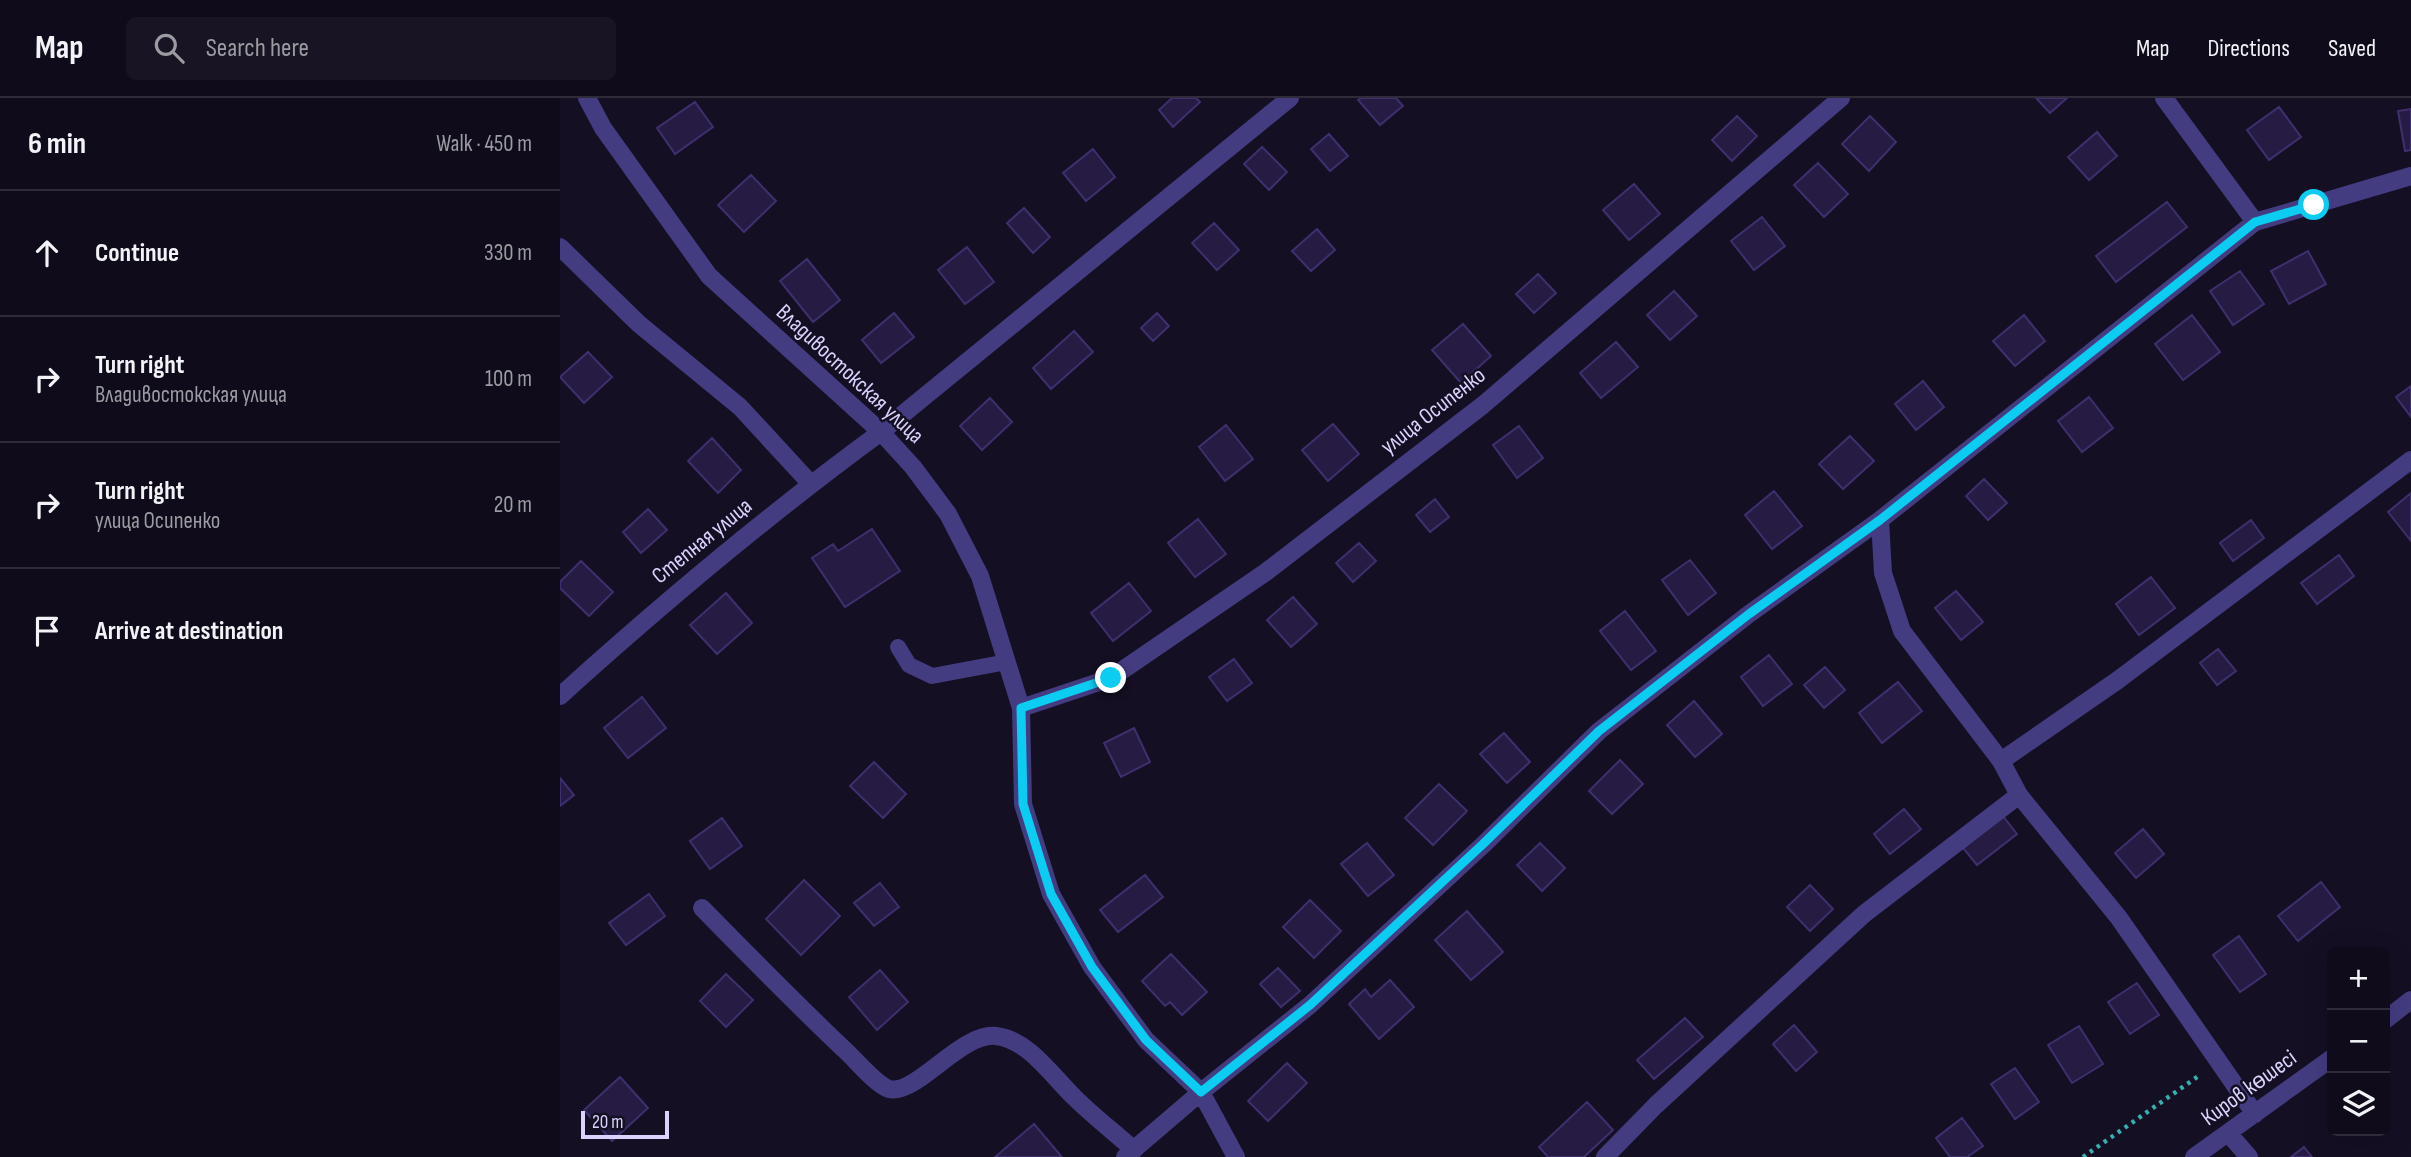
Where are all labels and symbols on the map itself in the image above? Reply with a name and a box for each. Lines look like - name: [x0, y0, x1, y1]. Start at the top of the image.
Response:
- route start: [2298, 189, 2329, 220]
- street label: Владивостокская улица: [770, 298, 930, 450]
- street label: улица Осипенко: [1375, 361, 1491, 461]
- street label: Степная улица: [646, 492, 758, 590]
- route end: [1095, 662, 1126, 693]
- street label: Киров көшесі: [2196, 1044, 2302, 1132]
- scale bar: [581, 1108, 668, 1140]

